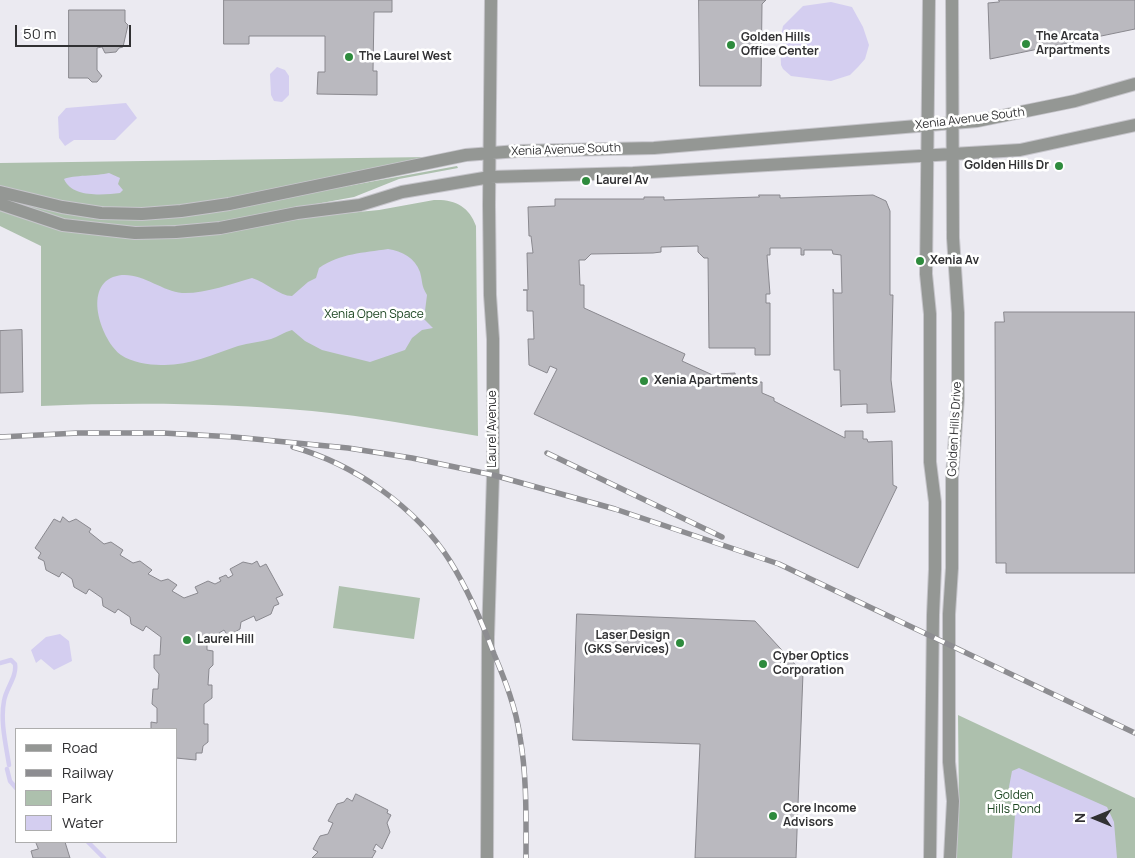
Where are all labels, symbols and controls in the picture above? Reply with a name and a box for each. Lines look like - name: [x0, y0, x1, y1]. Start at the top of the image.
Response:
- scale bar: [18, 15, 134, 47]
- text: 50 m: [23, 23, 57, 44]
- place label: The Arcata Arpartments: [1036, 30, 1110, 58]
- place label: Golden Hills Office Center: [741, 31, 819, 59]
- marker: The Arcata Arpartments: [1020, 38, 1032, 50]
- marker: Golden Hills Office Center: [725, 39, 737, 51]
- place label: The Laurel West: [359, 50, 452, 64]
- marker: The Laurel West: [343, 51, 355, 63]
- street label: Xenia Avenue South: [915, 105, 1025, 133]
- street label: Xenia Avenue South: [511, 141, 621, 159]
- place label: Golden Hills Dr: [964, 159, 1049, 173]
- marker: Golden Hills Dr: [1053, 160, 1065, 172]
- place label: Laurel Av: [596, 174, 649, 188]
- marker: Laurel Av: [580, 175, 592, 187]
- place label: Xenia Av: [930, 254, 979, 268]
- marker: Xenia Av: [914, 255, 926, 267]
- park label: Xenia Open Space: [324, 308, 424, 322]
- place label: Xenia Apartments: [654, 374, 758, 388]
- marker: Xenia Apartments: [638, 375, 650, 387]
- street label: Golden Hills Drive: [945, 381, 965, 477]
- street label: Laurel Avenue: [486, 390, 500, 468]
- place label: Laser Design (GKS Services): [583, 629, 670, 657]
- place label: Laurel Hill: [197, 633, 254, 647]
- marker: Laurel Hill: [181, 634, 193, 646]
- marker: Laser Design (GKS Services): [674, 637, 686, 649]
- place label: Cyber Optics Corporation: [773, 650, 849, 678]
- marker: Cyber Optics Corporation: [757, 658, 769, 670]
- legend: [15, 728, 178, 843]
- text: Road: [62, 737, 98, 758]
- text: Railway: [62, 762, 114, 783]
- text: Park: [62, 787, 92, 808]
- park label: Golden Hills Pond: [987, 789, 1041, 817]
- north arrow: [1070, 793, 1120, 843]
- place label: Core Income Advisors: [783, 802, 856, 830]
- marker: Core Income Advisors: [767, 810, 779, 822]
- text: Water: [62, 812, 104, 833]
- text: N: [1070, 813, 1089, 823]

